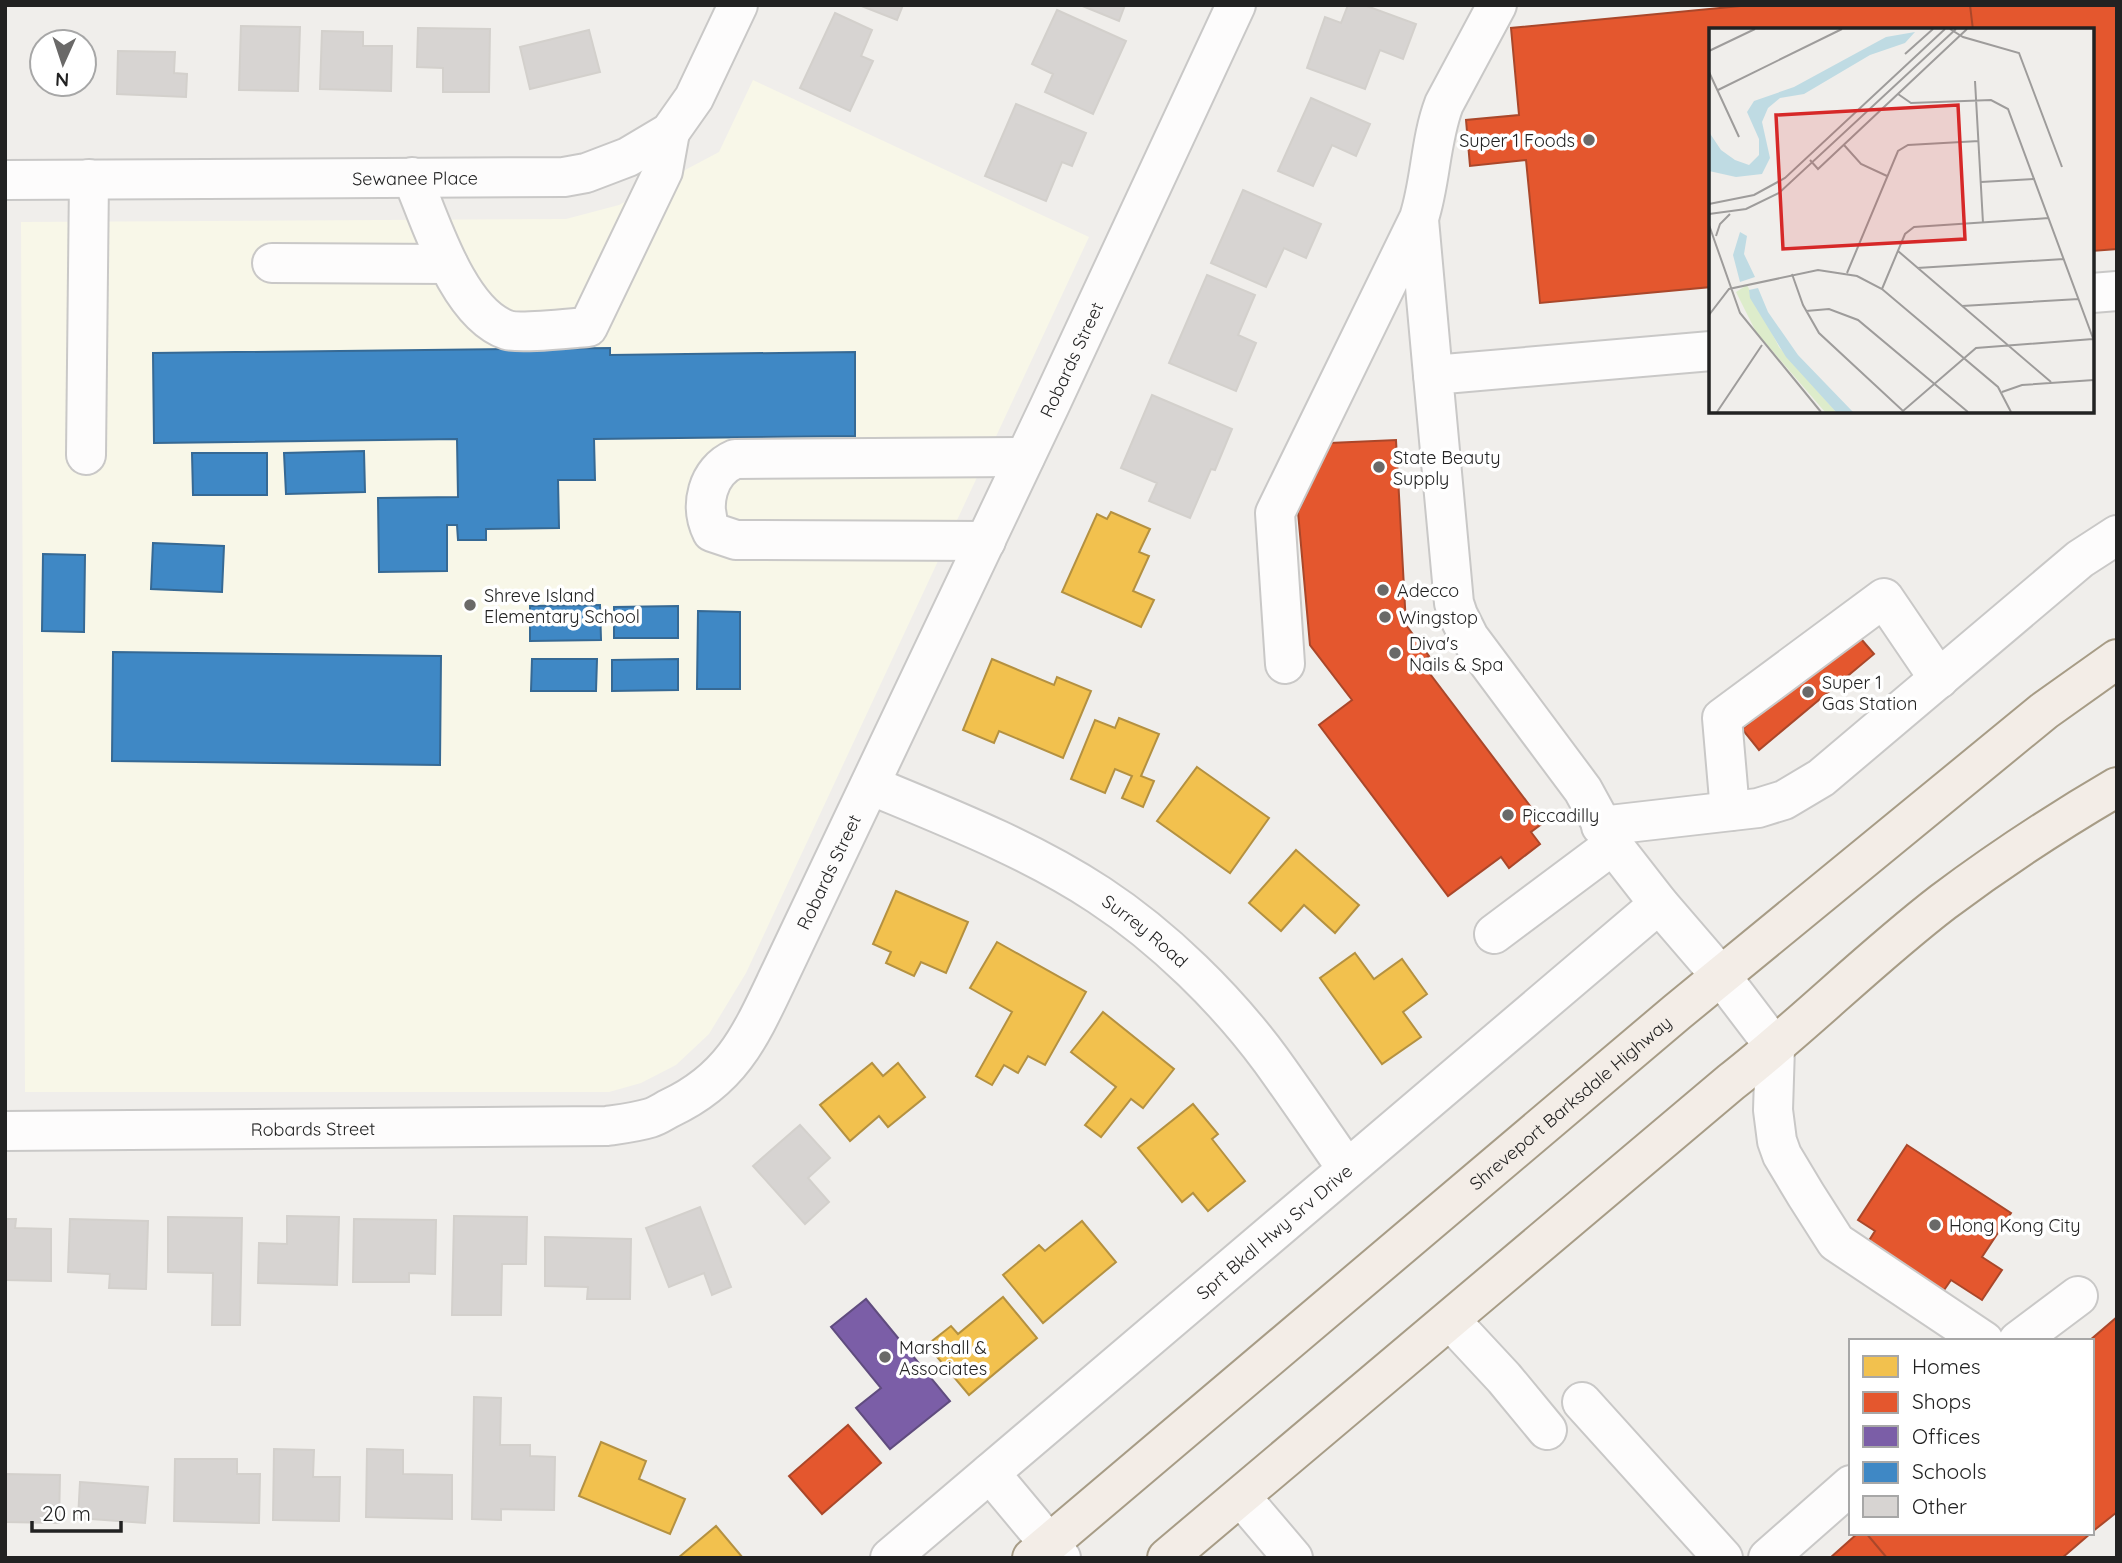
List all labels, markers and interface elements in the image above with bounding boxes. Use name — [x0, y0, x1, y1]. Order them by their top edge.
north arrow — [28, 28, 98, 98]
inset map — [1709, 28, 2094, 413]
text: N — [55, 68, 70, 92]
place label: Super 1 Foods — [1459, 129, 1575, 152]
marker: Super 1 Foods — [1581, 132, 1597, 148]
street label: Sewanee Place — [352, 166, 478, 190]
street label: Robards Street — [1034, 298, 1108, 421]
place label: State Beauty Supply — [1393, 446, 1500, 490]
marker: State Beauty Supply — [1371, 459, 1387, 475]
place label: Adecco — [1397, 579, 1459, 602]
marker: Adecco — [1375, 582, 1391, 598]
place label: Shreve Island Elementary School — [484, 584, 640, 628]
marker: Shreve Island Elementary School — [462, 597, 478, 613]
place label: Wingstop — [1399, 606, 1478, 629]
marker: Wingstop — [1377, 609, 1393, 625]
place label: Diva's Nails & Spa — [1409, 632, 1503, 676]
marker: Diva's Nails & Spa — [1387, 645, 1403, 661]
place label: Super 1 Gas Station — [1822, 671, 1917, 715]
marker: Super 1 Gas Station — [1800, 684, 1816, 700]
place label: Piccadilly — [1522, 804, 1599, 827]
marker: Piccadilly — [1500, 807, 1516, 823]
street label: Robards Street — [791, 811, 865, 933]
street label: Surrey Road — [1098, 889, 1193, 972]
street label: Shreveport Barksdale Highway — [1464, 1010, 1676, 1195]
street label: Robards Street — [251, 1116, 375, 1140]
street label: Sprt Bkdl Hwy Srv Drive — [1191, 1159, 1357, 1304]
place label: Hong Kong City — [1949, 1214, 2081, 1237]
marker: Hong Kong City — [1927, 1217, 1943, 1233]
place label: Marshall & Associates — [899, 1336, 987, 1380]
legend — [1849, 1339, 2094, 1535]
marker: Marshall & Associates — [877, 1349, 893, 1365]
text: Homes — [1912, 1353, 1981, 1379]
text: Shops — [1912, 1388, 1971, 1414]
text: Offices — [1912, 1423, 1980, 1449]
text: Schools — [1912, 1458, 1987, 1484]
scale bar — [32, 1490, 121, 1534]
text: Other — [1912, 1493, 1967, 1519]
text: 20 m — [42, 1500, 91, 1526]

